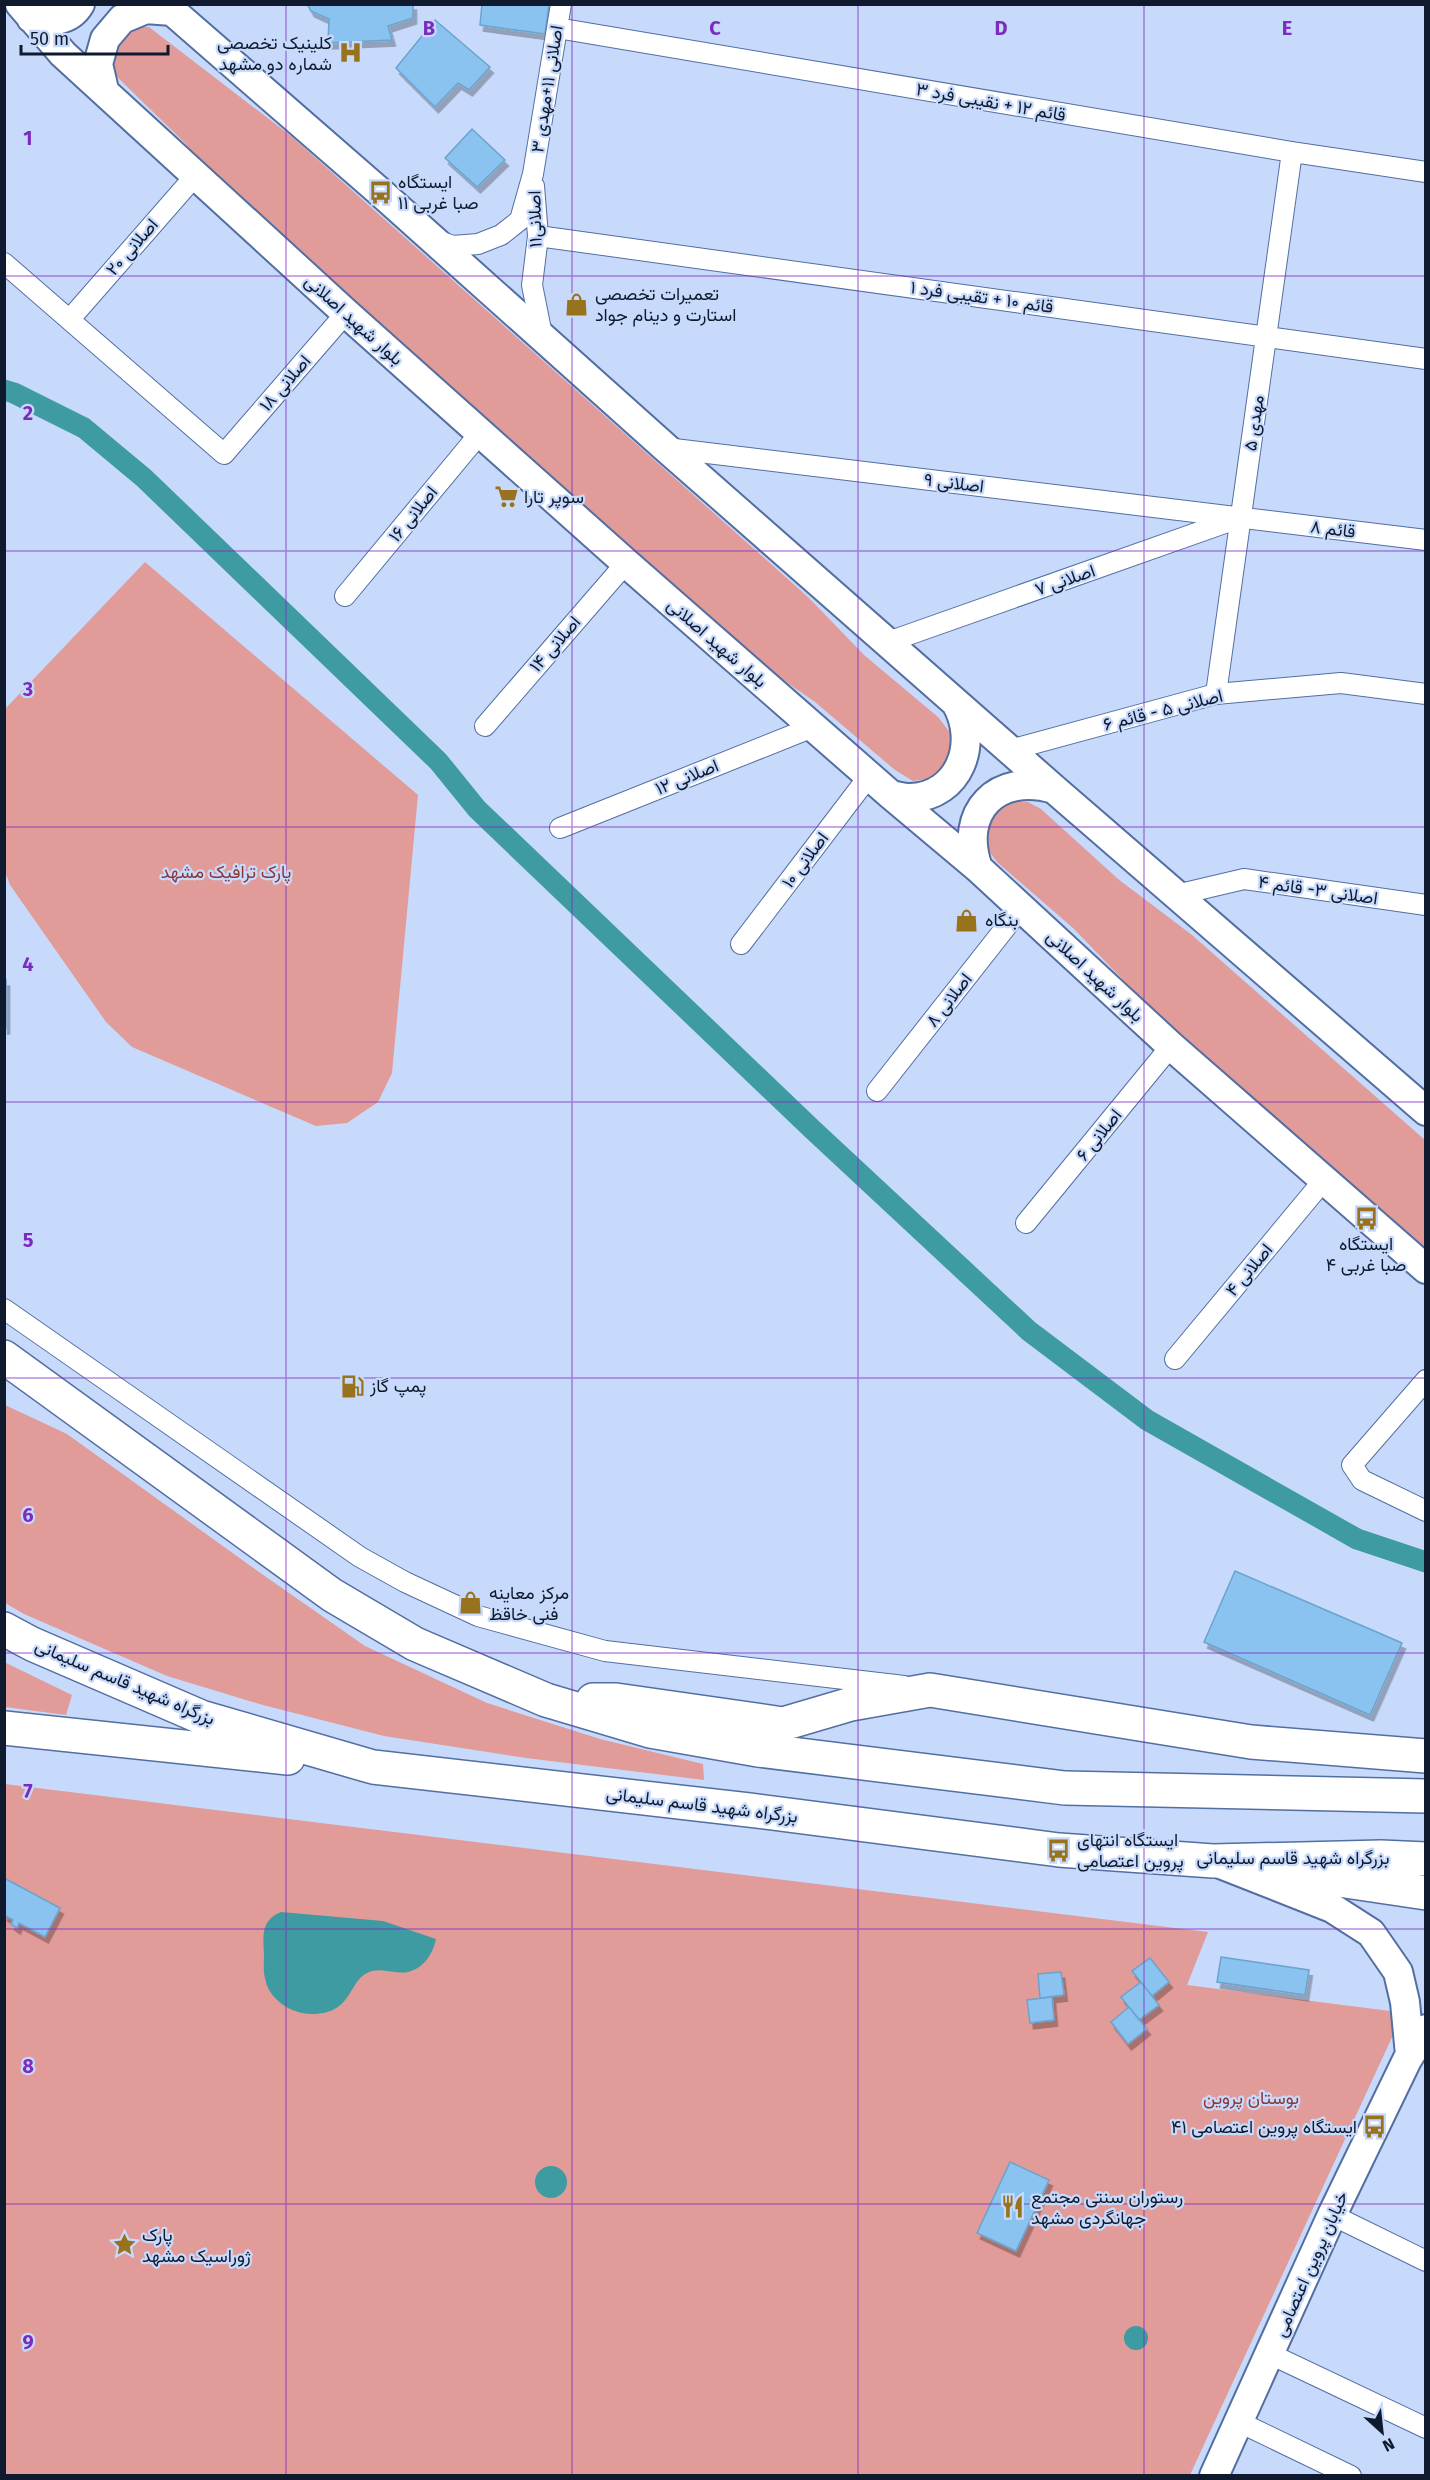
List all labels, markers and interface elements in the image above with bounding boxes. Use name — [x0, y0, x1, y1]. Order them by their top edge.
text: B — [423, 16, 435, 40]
text: C — [709, 16, 721, 40]
text: D — [994, 16, 1008, 40]
text: E — [1282, 16, 1292, 40]
scale bar — [21, 18, 168, 56]
street label: اصلانی ۱۱+مهدی ۳ — [526, 24, 568, 154]
text: 50 m — [30, 28, 69, 50]
place label: کلینیک تخصصی شمار‌ه دو مشهد — [217, 32, 332, 75]
hospital icon: کلینیک تخصصی شمار‌ه دو مشهد — [337, 40, 363, 66]
street label: قائم ۱۲ + نقیبی فرد ۳ — [914, 78, 1068, 127]
text: 1 — [23, 126, 33, 150]
place label: ایستگاه صبا غربی ۱۱ — [398, 171, 479, 214]
bus stop icon: ایستگاه صبا غربی ۱۱ — [367, 179, 393, 205]
street label: اصلانی۱۱ — [524, 190, 546, 248]
street label: اصلانی ۲۰ — [101, 214, 163, 280]
street label: بلوار شهید اصلانی — [300, 270, 408, 370]
street label: قائم ۱۰ + تقیبی فرد ۱ — [909, 276, 1055, 319]
place label: تعمیرات تخصصی استارت و دینام جواد — [595, 283, 736, 327]
shop icon: تعمیرات تخصصی استارت و دینام جواد — [564, 291, 590, 317]
street label: اصلانی ۱۸ — [255, 350, 315, 416]
street label: مهدی ۵ — [1239, 394, 1269, 452]
text: 2 — [23, 401, 33, 425]
street label: اصلانی ۹ — [923, 468, 985, 498]
street label: اصلانی ۱۶ — [384, 482, 442, 546]
supermarket icon: سوپر تارا — [493, 484, 519, 510]
place label: سوپر تارا — [524, 486, 584, 509]
street label: قائم ۸ — [1309, 515, 1357, 544]
street label: اصلانی ۷ — [1032, 559, 1098, 601]
street label: بلوار شهید اصلانی — [663, 594, 771, 692]
street label: اصلانی ۱۴ — [525, 611, 585, 677]
text: 3 — [22, 677, 33, 701]
street label: اصلانی ۵ - قائم ۶ — [1101, 685, 1225, 736]
street label: اصلانی ۱۲ — [652, 754, 722, 800]
street label: اصلانی ۱۰ — [777, 828, 833, 892]
park label: پارک ترافیک مشهد — [161, 861, 291, 884]
street label: اصلانی ۳- قائم ۴ — [1257, 871, 1379, 910]
shop icon: بنگاه — [954, 907, 980, 933]
place label: بنگاه — [985, 909, 1019, 931]
street label: بلوار شهید اصلانی — [1042, 925, 1148, 1027]
text: 4 — [22, 952, 34, 976]
street label: اصلانی ۸ — [921, 969, 977, 1031]
street label: اصلانی ۶ — [1071, 1105, 1127, 1165]
bus stop icon: ایستگاه صبا غربی ۴ — [1353, 1205, 1379, 1231]
text: 5 — [23, 1228, 34, 1252]
place label: ایستگاه صبا غربی ۴ — [1326, 1233, 1406, 1276]
street label: اصلانی ۴ — [1221, 1239, 1277, 1301]
fuel station icon: پمپ گاز — [339, 1373, 365, 1399]
place label: پمپ گاز — [369, 1375, 426, 1398]
text: 6 — [22, 1503, 34, 1527]
place label: مرکز معاینه فنی خاقظ — [489, 1582, 569, 1625]
shop icon: مرکز معاینه فنی خاقظ — [458, 1590, 484, 1616]
street label: بزرگراه شهید قاسم سلیمانی — [31, 1634, 218, 1731]
text: 7 — [23, 1779, 33, 1803]
street label: بزرگراه شهید قاسم سلیمانی — [605, 1782, 799, 1829]
place label: ایستگاه انتهای پروین اعتصامی — [1077, 1829, 1184, 1873]
bus stop icon: ایستگاه انتهای پروین اعتصامی — [1046, 1837, 1072, 1863]
street label: بزرگراه شهید قاسم سلیمانی — [1196, 1847, 1390, 1870]
text: 8 — [22, 2054, 34, 2078]
park label: بوستان پروین — [1203, 2087, 1299, 2110]
bus stop icon: ایستگاه پروین اعتصامی ۴۱ — [1362, 2114, 1388, 2140]
place label: ایستگاه پروین اعتصامی ۴۱ — [1171, 2116, 1357, 2139]
place label: رستوران سنتی مجتمع جهانگردی مشهد — [1031, 2186, 1183, 2229]
street label: خیابان پروین اعتصامی — [1269, 2188, 1354, 2341]
restaurant icon: رستوران سنتی مجتمع جهانگردی مشهد — [1000, 2194, 1026, 2220]
place label: پارک ژوراسیک مشهد — [142, 2224, 252, 2267]
place icon: پارک ژوراسیک مشهد — [111, 2232, 137, 2258]
text: 9 — [22, 2330, 34, 2354]
north arrow — [1352, 2402, 1412, 2462]
text: N — [1380, 2434, 1398, 2456]

